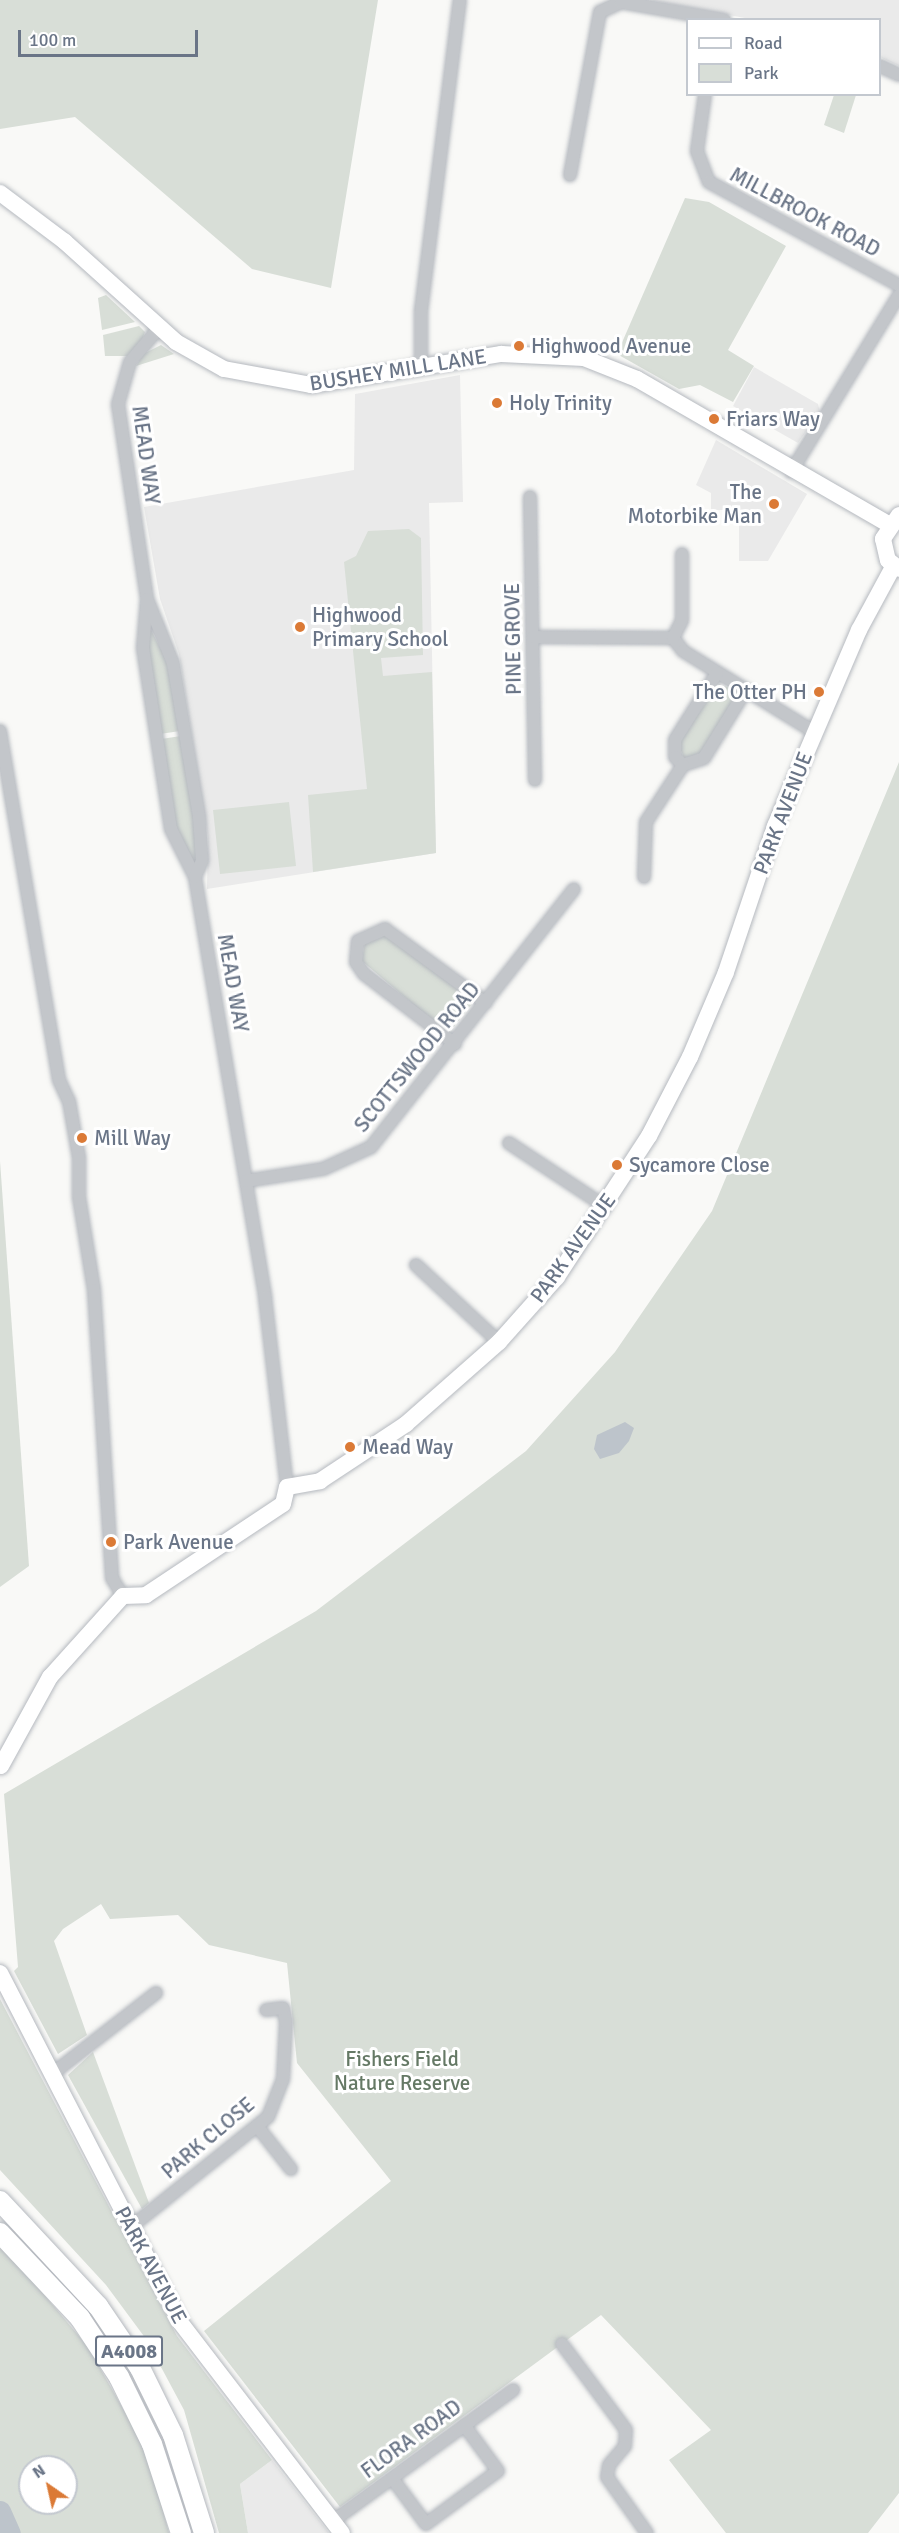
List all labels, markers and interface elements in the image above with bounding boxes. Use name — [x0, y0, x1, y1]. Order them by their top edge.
scale bar — [21, 18, 201, 56]
legend — [686, 18, 881, 96]
text: 100 m — [29, 29, 76, 51]
text: Road — [744, 32, 783, 54]
text: Park — [744, 62, 779, 84]
street label: MILLBROOK ROAD — [725, 162, 885, 262]
place label: Highwood Avenue — [531, 333, 691, 359]
marker: Highwood Avenue — [512, 339, 526, 353]
street label: BUSHEY MILL LANE — [308, 344, 488, 396]
place label: Holy Trinity — [509, 390, 612, 416]
marker: Holy Trinity — [490, 396, 504, 410]
street label: MEAD WAY — [127, 404, 165, 506]
place label: Friars Way — [726, 406, 820, 432]
marker: Friars Way — [707, 412, 721, 426]
place label: The Motorbike Man — [627, 479, 762, 529]
marker: The Motorbike Man — [767, 497, 781, 511]
street label: PINE GROVE — [499, 583, 527, 695]
place label: Highwood Primary School — [312, 602, 448, 652]
marker: Highwood Primary School — [293, 620, 307, 634]
place label: The Otter PH — [693, 679, 807, 705]
marker: The Otter PH — [812, 685, 826, 699]
street label: PARK AVENUE — [748, 748, 818, 878]
street label: MEAD WAY — [212, 932, 254, 1034]
street label: SCOTTSWOOD ROAD — [349, 977, 485, 1137]
place label: Mill Way — [94, 1125, 171, 1151]
marker: Mill Way — [75, 1131, 89, 1145]
place label: Sycamore Close — [629, 1152, 770, 1178]
marker: Sycamore Close — [610, 1158, 624, 1172]
street label: PARK AVENUE — [525, 1188, 621, 1308]
place label: Mead Way — [362, 1434, 453, 1460]
marker: Mead Way — [343, 1440, 357, 1454]
place label: Park Avenue — [123, 1529, 234, 1555]
marker: Park Avenue — [104, 1535, 118, 1549]
park label: Fishers Field Nature Reserve — [334, 2046, 470, 2096]
street label: PARK CLOSE — [156, 2092, 260, 2184]
street label: PARK AVENUE — [110, 2202, 192, 2328]
road number: A4008 — [94, 2334, 164, 2368]
street label: FLORA ROAD — [356, 2394, 466, 2484]
north arrow — [18, 2455, 78, 2515]
text: N — [29, 2460, 49, 2483]

